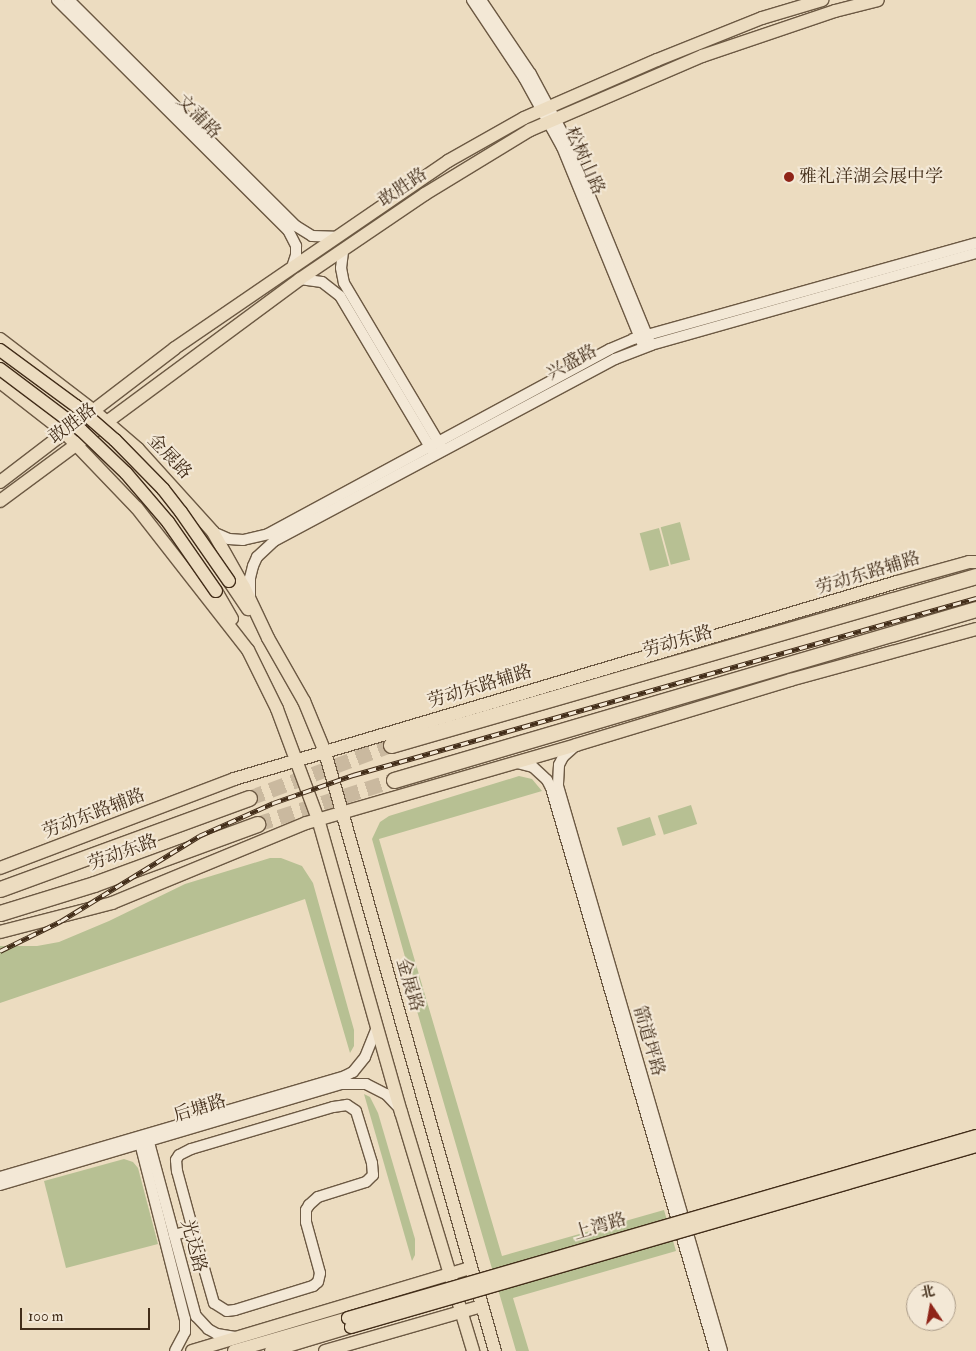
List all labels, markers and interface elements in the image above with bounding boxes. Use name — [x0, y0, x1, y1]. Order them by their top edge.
street label: 文蒲路 — [171, 90, 225, 144]
street label: 松树山路 — [559, 124, 609, 198]
street label: 敢胜路 — [375, 164, 431, 212]
place label: 雅礼洋湖会展中学 — [799, 166, 943, 188]
marker: 雅礼洋湖会展中学 — [783, 171, 795, 183]
street label: 兴盛路 — [543, 341, 601, 385]
street label: 敢胜路 — [45, 399, 101, 449]
street label: 金展路 — [142, 430, 196, 484]
street label: 劳动东路辅路 — [813, 548, 923, 600]
street label: 劳动东路 — [640, 622, 716, 662]
street label: 劳动东路辅路 — [425, 661, 535, 713]
street label: 劳动东路辅路 — [40, 785, 148, 843]
street label: 劳动东路 — [85, 831, 161, 875]
street label: 金展路 — [391, 956, 427, 1014]
street label: 箭道坪路 — [628, 1003, 668, 1079]
street label: 后塘路 — [171, 1091, 229, 1127]
street label: 上湾路 — [571, 1209, 629, 1245]
street label: 光达路 — [176, 1217, 210, 1275]
north arrow — [906, 1281, 956, 1331]
text: 北 — [919, 1282, 937, 1302]
scale bar — [22, 1298, 152, 1330]
text: 100 m — [28, 1307, 63, 1326]

